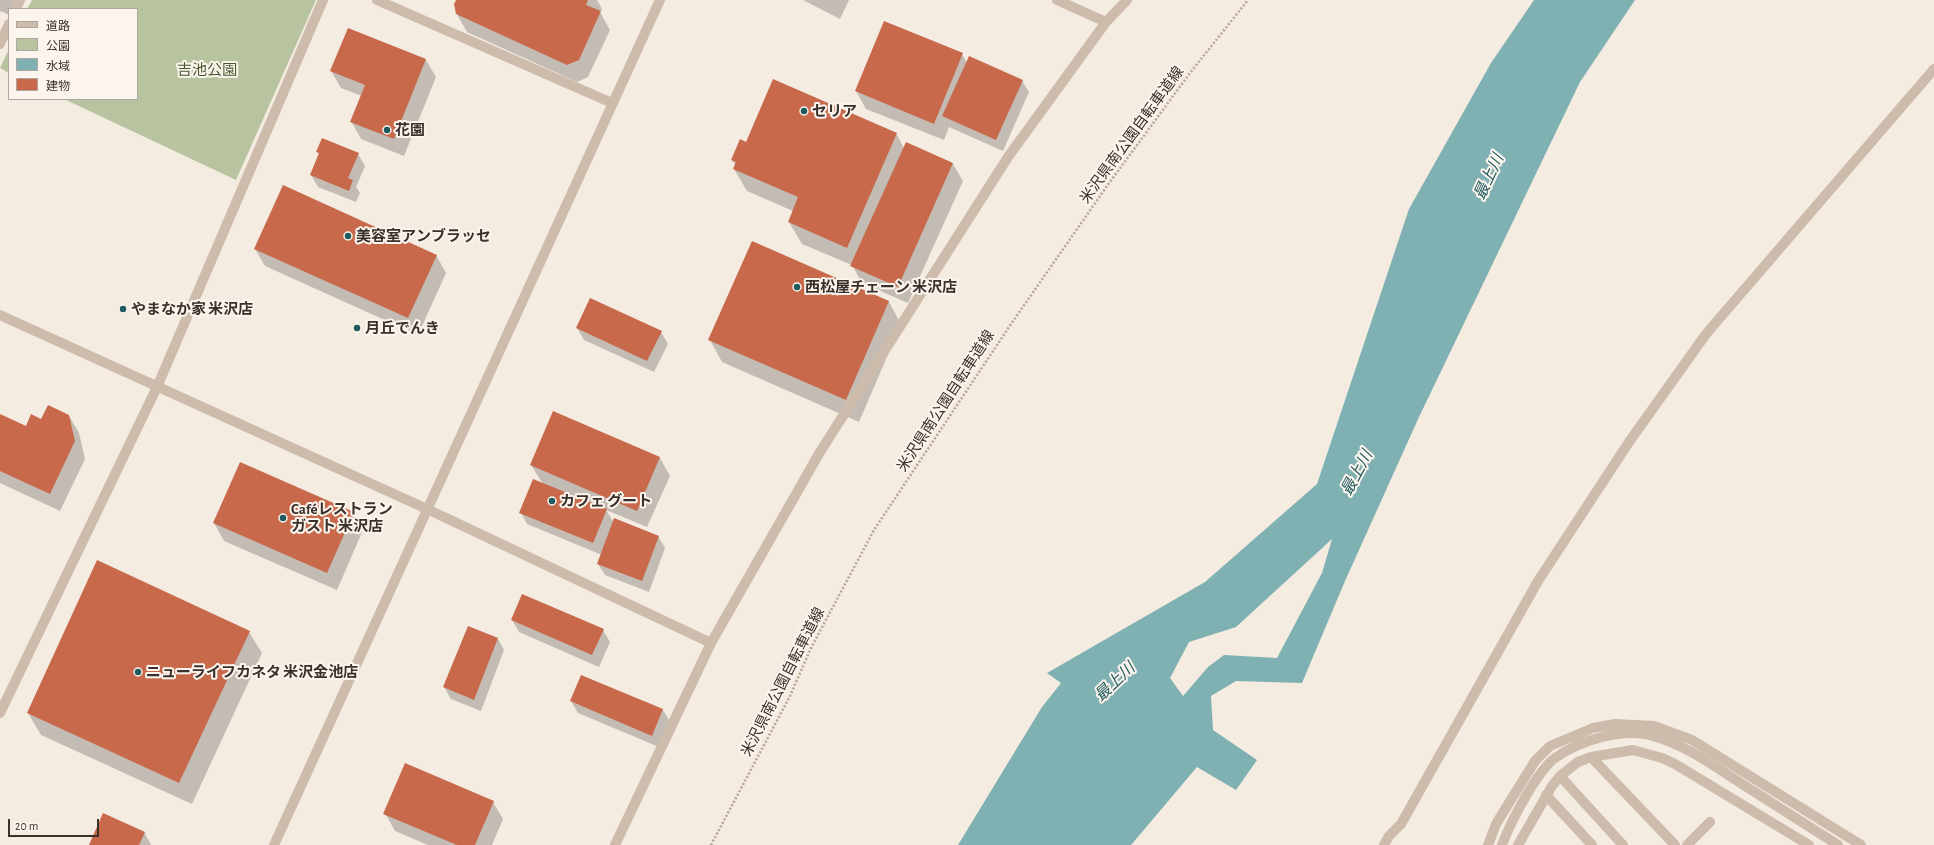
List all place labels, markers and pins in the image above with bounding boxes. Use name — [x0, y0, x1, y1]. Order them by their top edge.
place label: セリア — [812, 102, 857, 120]
marker: セリア — [799, 106, 809, 116]
place label: 花園 — [395, 121, 425, 139]
marker: 花園 — [382, 125, 392, 135]
place label: 美容室アンブラッセ — [356, 227, 491, 245]
marker: 美容室アンブラッセ — [343, 231, 353, 241]
place label: 西松屋チェーン 米沢店 — [805, 278, 957, 296]
marker: 西松屋チェーン 米沢店 — [792, 282, 802, 292]
place label: やまなか家 米沢店 — [131, 300, 253, 318]
marker: やまなか家 米沢店 — [118, 304, 128, 314]
place label: 月丘でんき — [365, 319, 440, 337]
marker: 月丘でんき — [352, 323, 362, 333]
place label: カフェ グート — [560, 492, 652, 510]
marker: カフェ グート — [547, 496, 557, 506]
place label: Caféレストラン ガスト 米沢店 — [291, 500, 393, 535]
marker: Caféレストラン ガスト 米沢店 — [278, 513, 288, 523]
place label: ニューライフカネタ 米沢金池店 — [146, 663, 358, 681]
marker: ニューライフカネタ 米沢金池店 — [133, 667, 143, 677]

